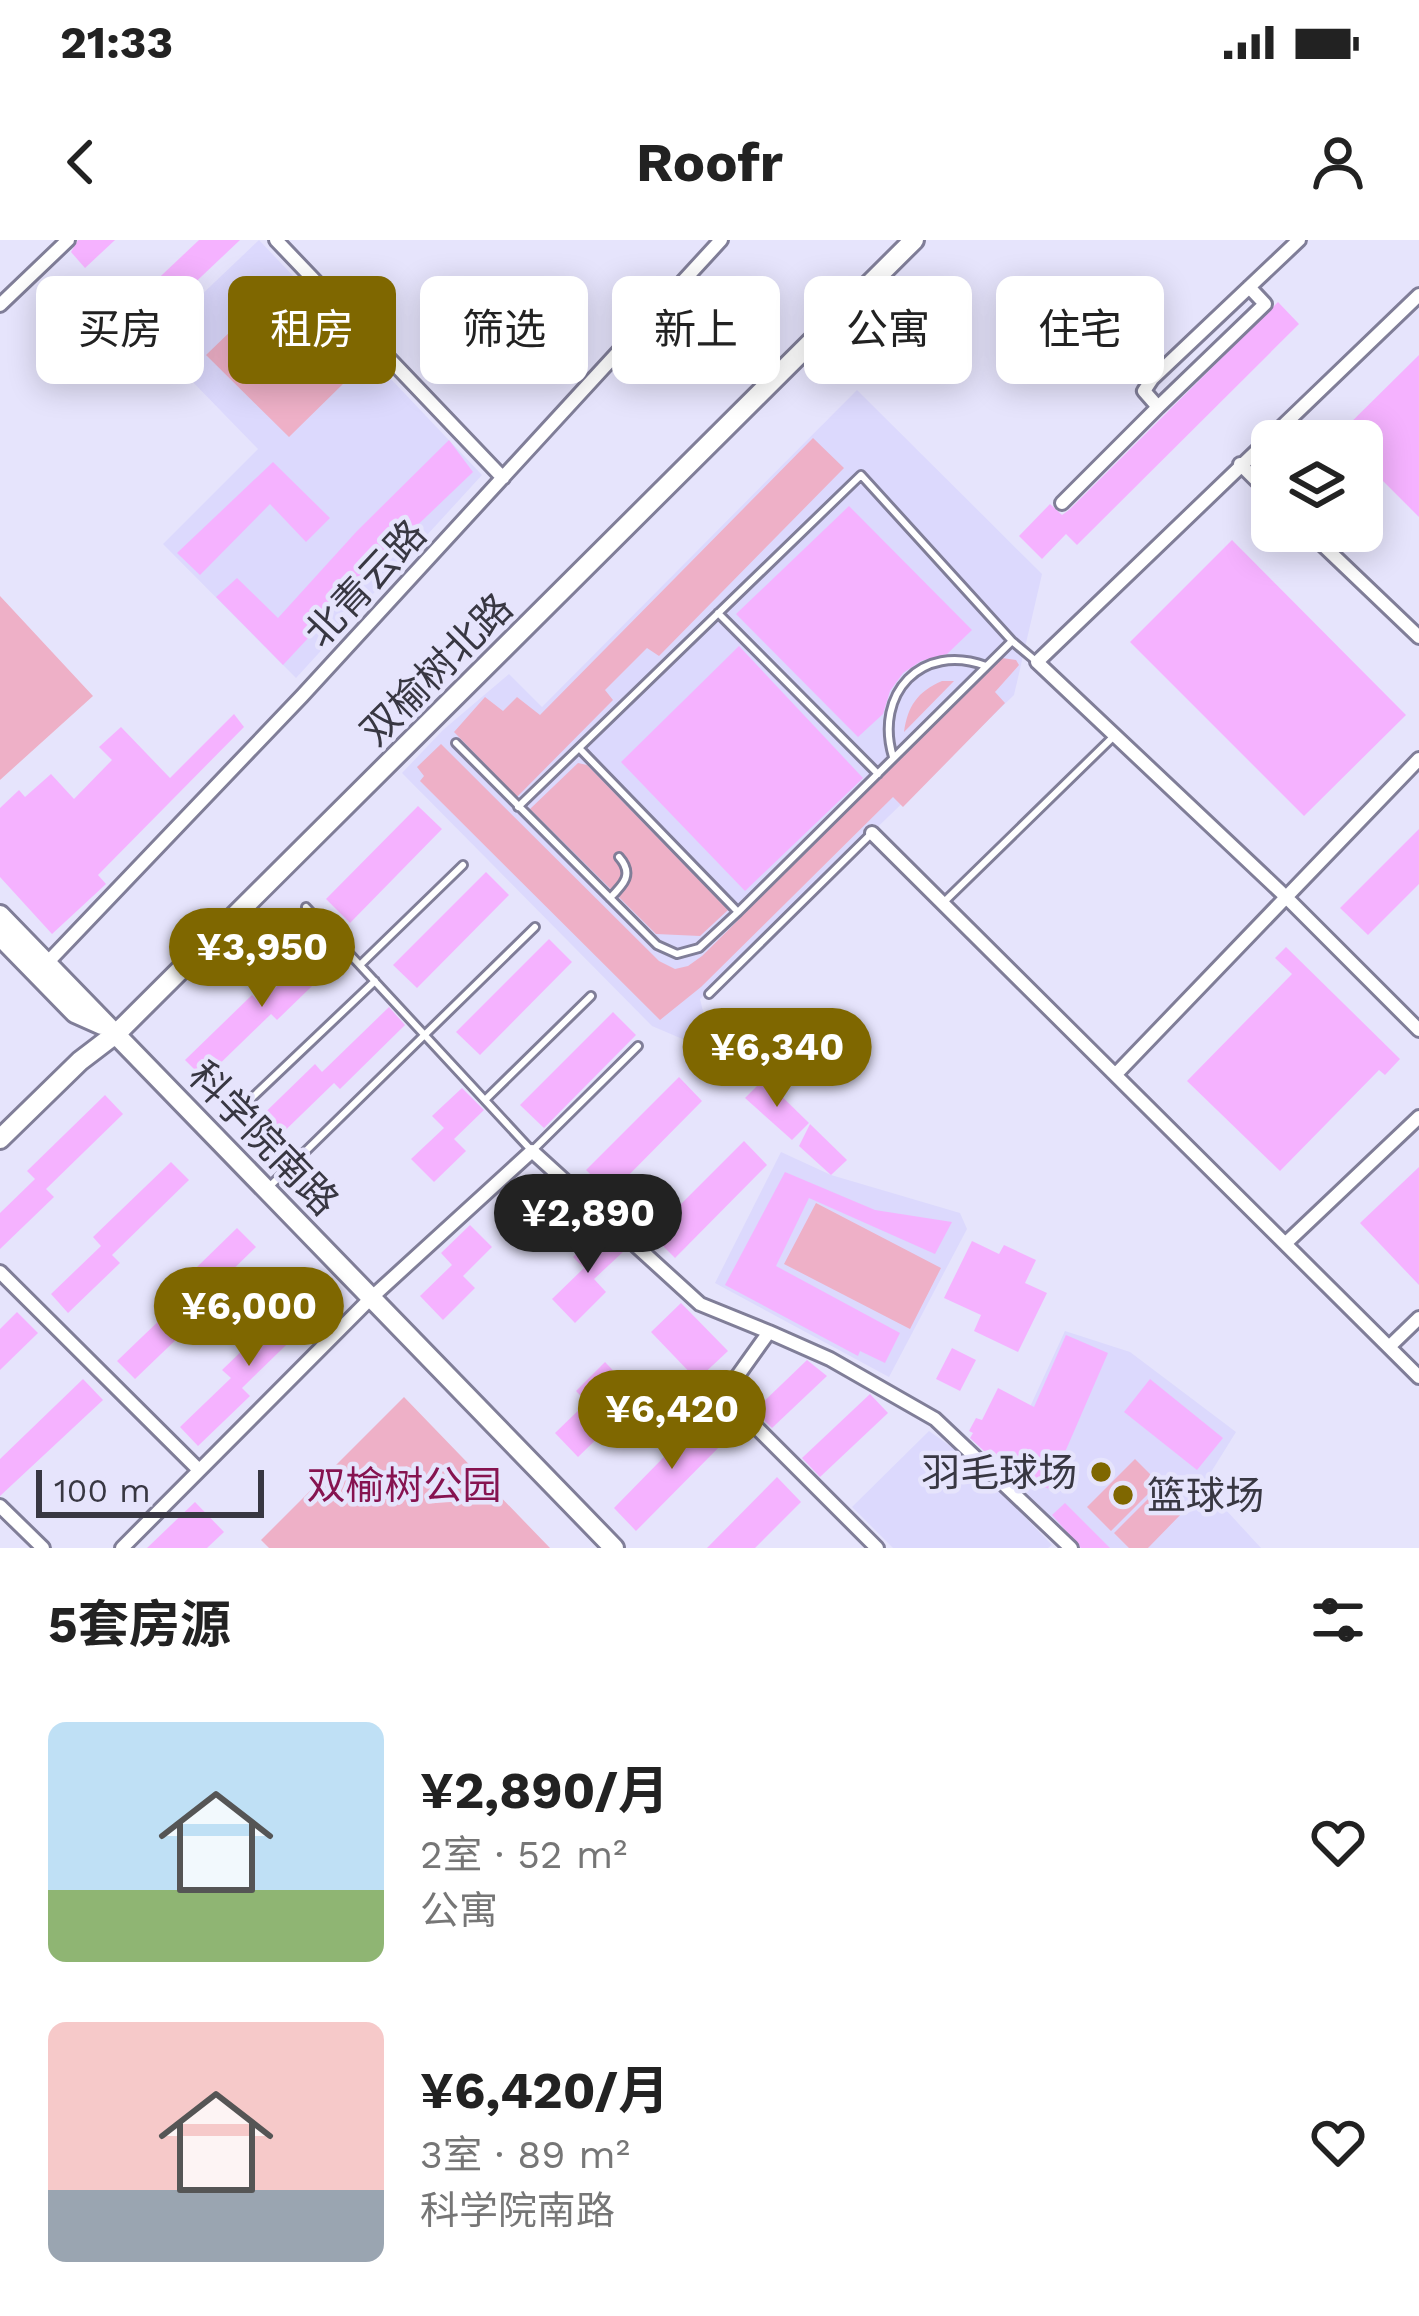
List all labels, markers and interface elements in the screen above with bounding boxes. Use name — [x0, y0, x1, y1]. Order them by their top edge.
text: 21:33 — [60, 16, 173, 69]
icon: back — [48, 129, 114, 195]
icon: person — [1305, 129, 1371, 195]
text: Roofr — [636, 131, 783, 194]
chip: 买房 — [36, 276, 204, 384]
chip: 租房 — [228, 276, 396, 384]
chip: 筛选 — [420, 276, 588, 384]
chip: 新上 — [612, 276, 780, 384]
chip: 公寓 — [804, 276, 972, 384]
chip: 住宅 — [996, 276, 1164, 384]
map controls — [1251, 420, 1383, 552]
button: layers — [1251, 420, 1383, 552]
street label: 北青云路 — [296, 511, 435, 656]
street label: 双榆树北路 — [351, 584, 521, 754]
pin: ¥3,950 — [164, 908, 360, 1010]
text: ¥3,950 — [196, 924, 328, 969]
pin: ¥6,340 — [679, 1008, 875, 1110]
text: ¥6,340 — [710, 1024, 844, 1069]
street label: 科学院南路 — [180, 1053, 348, 1224]
pin: ¥2,890 — [490, 1174, 686, 1276]
text: ¥2,890 — [521, 1190, 655, 1235]
pin: ¥6,000 — [151, 1267, 347, 1369]
text: ¥6,000 — [181, 1283, 317, 1328]
pin: ¥6,420 — [574, 1370, 770, 1472]
text: ¥6,420 — [605, 1386, 739, 1431]
place label: 羽毛球场 — [921, 1450, 1077, 1495]
marker: 羽毛球场 — [1088, 1459, 1114, 1485]
park label: 双榆树公园 — [306, 1463, 502, 1508]
scale bar — [36, 1464, 264, 1517]
text: 100 m — [54, 1471, 151, 1510]
place label: 篮球场 — [1147, 1473, 1264, 1518]
marker: 篮球场 — [1110, 1482, 1136, 1508]
icon: filters — [1305, 1587, 1371, 1653]
text: 5套房源 — [48, 1595, 231, 1654]
text: ¥2,890/月 — [420, 1761, 669, 1820]
icon: home — [144, 1770, 288, 1914]
icon: heart — [1305, 1809, 1371, 1875]
text: 2室 · 52 m² — [420, 1832, 627, 1877]
text: 公寓 — [420, 1888, 498, 1933]
text: ¥6,420/月 — [420, 2061, 669, 2120]
icon: home — [144, 2070, 288, 2214]
icon: heart — [1305, 2109, 1371, 2175]
text: 3室 · 89 m² — [420, 2132, 630, 2177]
text: 科学院南路 — [420, 2188, 615, 2233]

